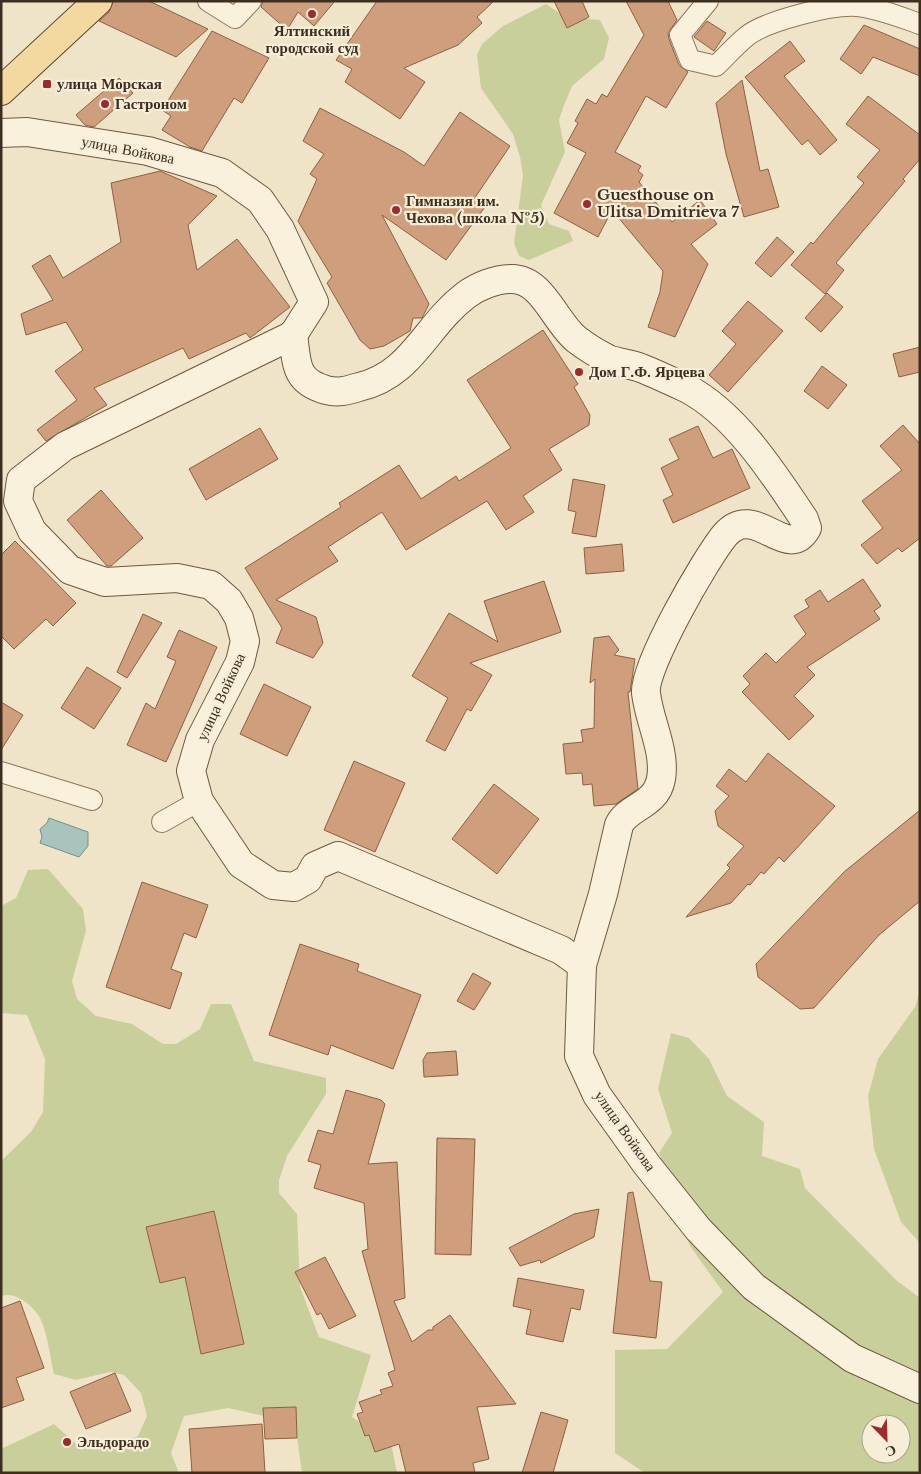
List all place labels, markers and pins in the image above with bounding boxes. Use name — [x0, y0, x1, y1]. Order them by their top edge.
marker: Ялтинский городской суд — [306, 8, 318, 20]
place label: Ялтинский городской суд — [266, 21, 359, 57]
place label: улица Морская — [57, 74, 162, 93]
marker: улица Морская — [41, 78, 53, 90]
place label: Гастроном — [115, 94, 187, 113]
marker: Гастроном — [99, 98, 111, 110]
place label: Guesthouse on Ulitsa Dmitrieva 7 — [597, 185, 739, 221]
place label: Гимназия им. Чехова (школа №5) — [406, 191, 544, 227]
marker: Guesthouse on Ulitsa Dmitrieva 7 — [581, 198, 593, 210]
marker: Гимназия им. Чехова (школа №5) — [390, 204, 402, 216]
place label: Дом Г.Ф. Ярцева — [589, 362, 706, 381]
marker: Дом Г.Ф. Ярцева — [573, 366, 585, 378]
place label: Эльдорадо — [77, 1432, 149, 1451]
marker: Эльдорадо — [61, 1436, 73, 1448]

